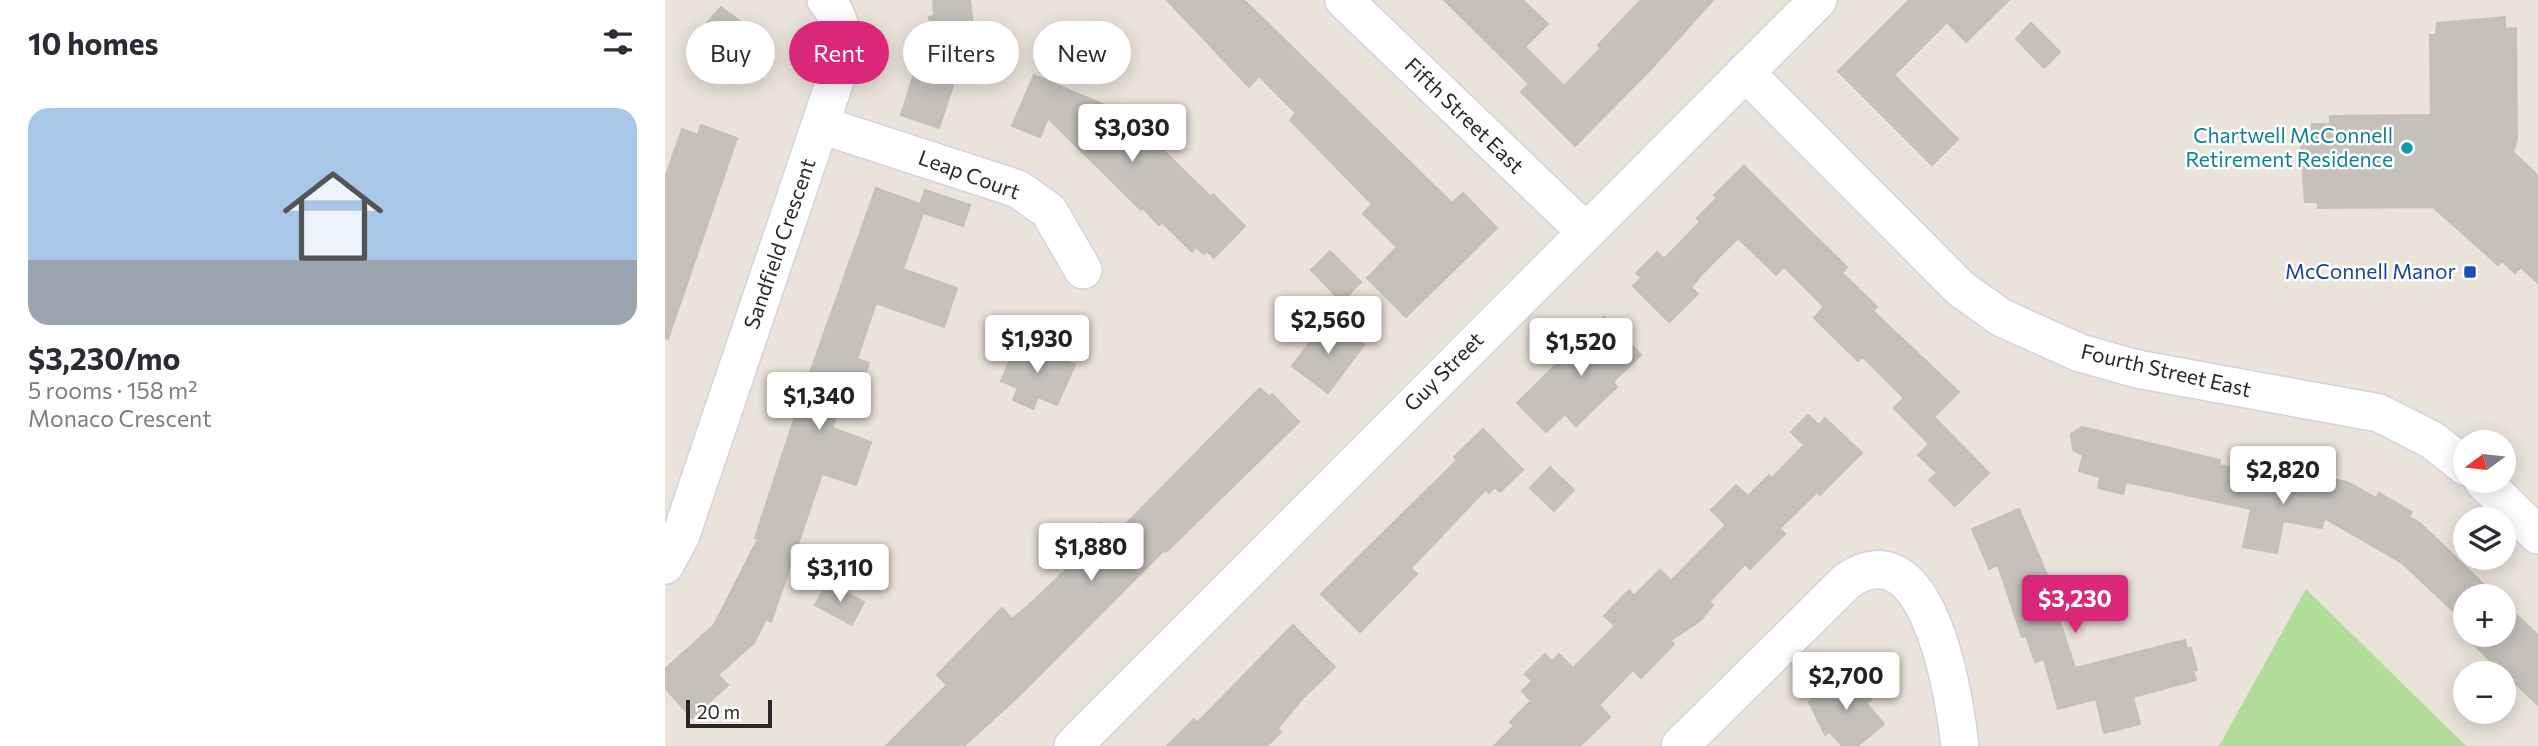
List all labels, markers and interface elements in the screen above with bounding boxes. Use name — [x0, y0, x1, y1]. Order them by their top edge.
chip: Buy — [686, 21, 775, 84]
chip: Rent — [789, 21, 889, 84]
chip: Filters — [903, 21, 1019, 84]
chip: New — [1033, 21, 1131, 84]
icon: filters — [599, 23, 637, 61]
text: 10 homes — [28, 24, 158, 61]
street label: Fifth Street East — [1400, 52, 1530, 178]
pin: $3,030 — [1075, 104, 1189, 164]
text: $3,030 — [1094, 113, 1170, 141]
place label: Chartwell McConnell Retirement Residence — [2185, 122, 2393, 171]
marker: Chartwell McConnell Retirement Residence — [2399, 140, 2415, 156]
street label: Leap Court — [915, 144, 1024, 203]
icon: home — [270, 153, 396, 279]
street label: Sandfield Crescent — [738, 155, 820, 332]
place label: McConnell Manor — [2285, 258, 2456, 283]
marker: McConnell Manor — [2462, 264, 2478, 280]
pin: $2,560 — [1271, 296, 1385, 356]
text: $2,560 — [1291, 305, 1365, 333]
pin: $1,930 — [980, 316, 1094, 375]
pin: $1,520 — [1524, 318, 1638, 378]
text: $1,930 — [1001, 324, 1073, 352]
street label: Guy Street — [1398, 326, 1488, 416]
text: $1,520 — [1545, 327, 1617, 355]
street label: Fourth Street East — [2079, 338, 2254, 401]
text: $3,230/mo — [28, 339, 180, 376]
pin: $1,340 — [762, 372, 876, 432]
text: 5 rooms · 158 m² — [28, 376, 197, 404]
text: $1,340 — [783, 381, 855, 409]
text: Monaco Crescent — [28, 404, 212, 432]
north arrow — [2453, 430, 2517, 494]
map controls — [2453, 430, 2516, 724]
pin: $2,820 — [2226, 447, 2340, 506]
text: $2,820 — [2246, 455, 2320, 483]
button: layers — [2453, 507, 2516, 570]
pin: $1,880 — [1034, 524, 1148, 583]
text: $1,880 — [1055, 532, 1127, 560]
pin: $3,110 — [783, 544, 897, 604]
text: $3,110 — [807, 553, 873, 581]
pin: $3,230 — [2018, 576, 2132, 635]
text: $3,230 — [2038, 584, 2112, 612]
button: + — [2453, 584, 2516, 647]
pin: $2,700 — [1789, 652, 1903, 712]
text: $2,700 — [1809, 661, 1883, 689]
button: − — [2453, 661, 2516, 724]
scale bar — [686, 697, 772, 729]
text: 20 m — [697, 700, 740, 723]

